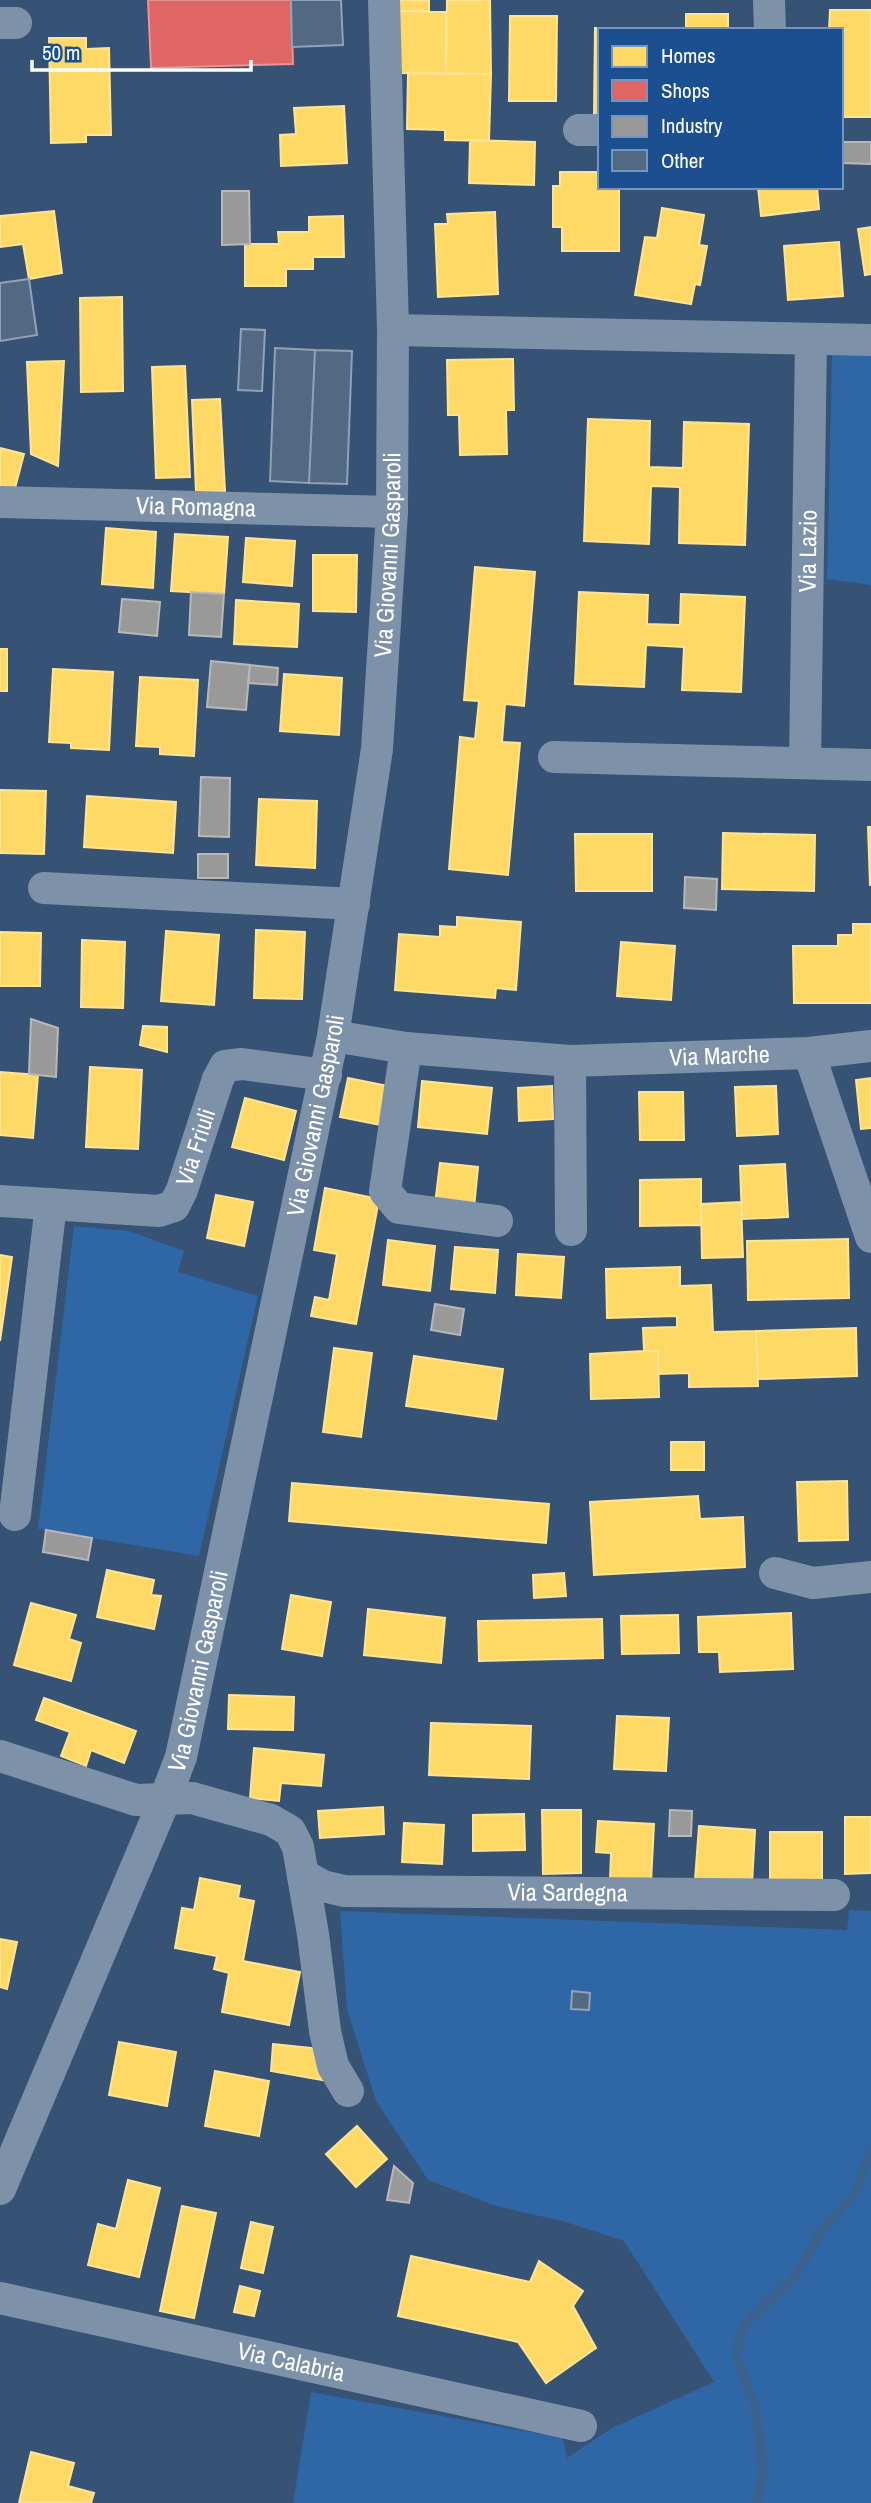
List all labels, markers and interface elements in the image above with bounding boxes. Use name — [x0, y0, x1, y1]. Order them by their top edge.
scale bar — [32, 28, 250, 72]
legend — [598, 28, 843, 189]
text: 50 m — [42, 38, 80, 67]
text: Homes — [661, 41, 716, 70]
text: Shops — [661, 76, 710, 105]
text: Industry — [661, 111, 723, 140]
text: Other — [661, 146, 704, 175]
street label: Via Giovanni Gasparoli — [366, 452, 407, 659]
street label: Via Romagna — [136, 488, 256, 524]
street label: Via Lazio — [790, 509, 824, 593]
street label: Via Giovanni Gasparoli — [278, 1012, 351, 1219]
street label: Via Marche — [669, 1037, 770, 1073]
street label: Via Friuli — [167, 1104, 222, 1190]
street label: Via Giovanni Gasparoli — [160, 1567, 235, 1777]
street label: Via Sardegna — [507, 1875, 628, 1908]
street label: Via Calabria — [234, 2334, 348, 2389]

